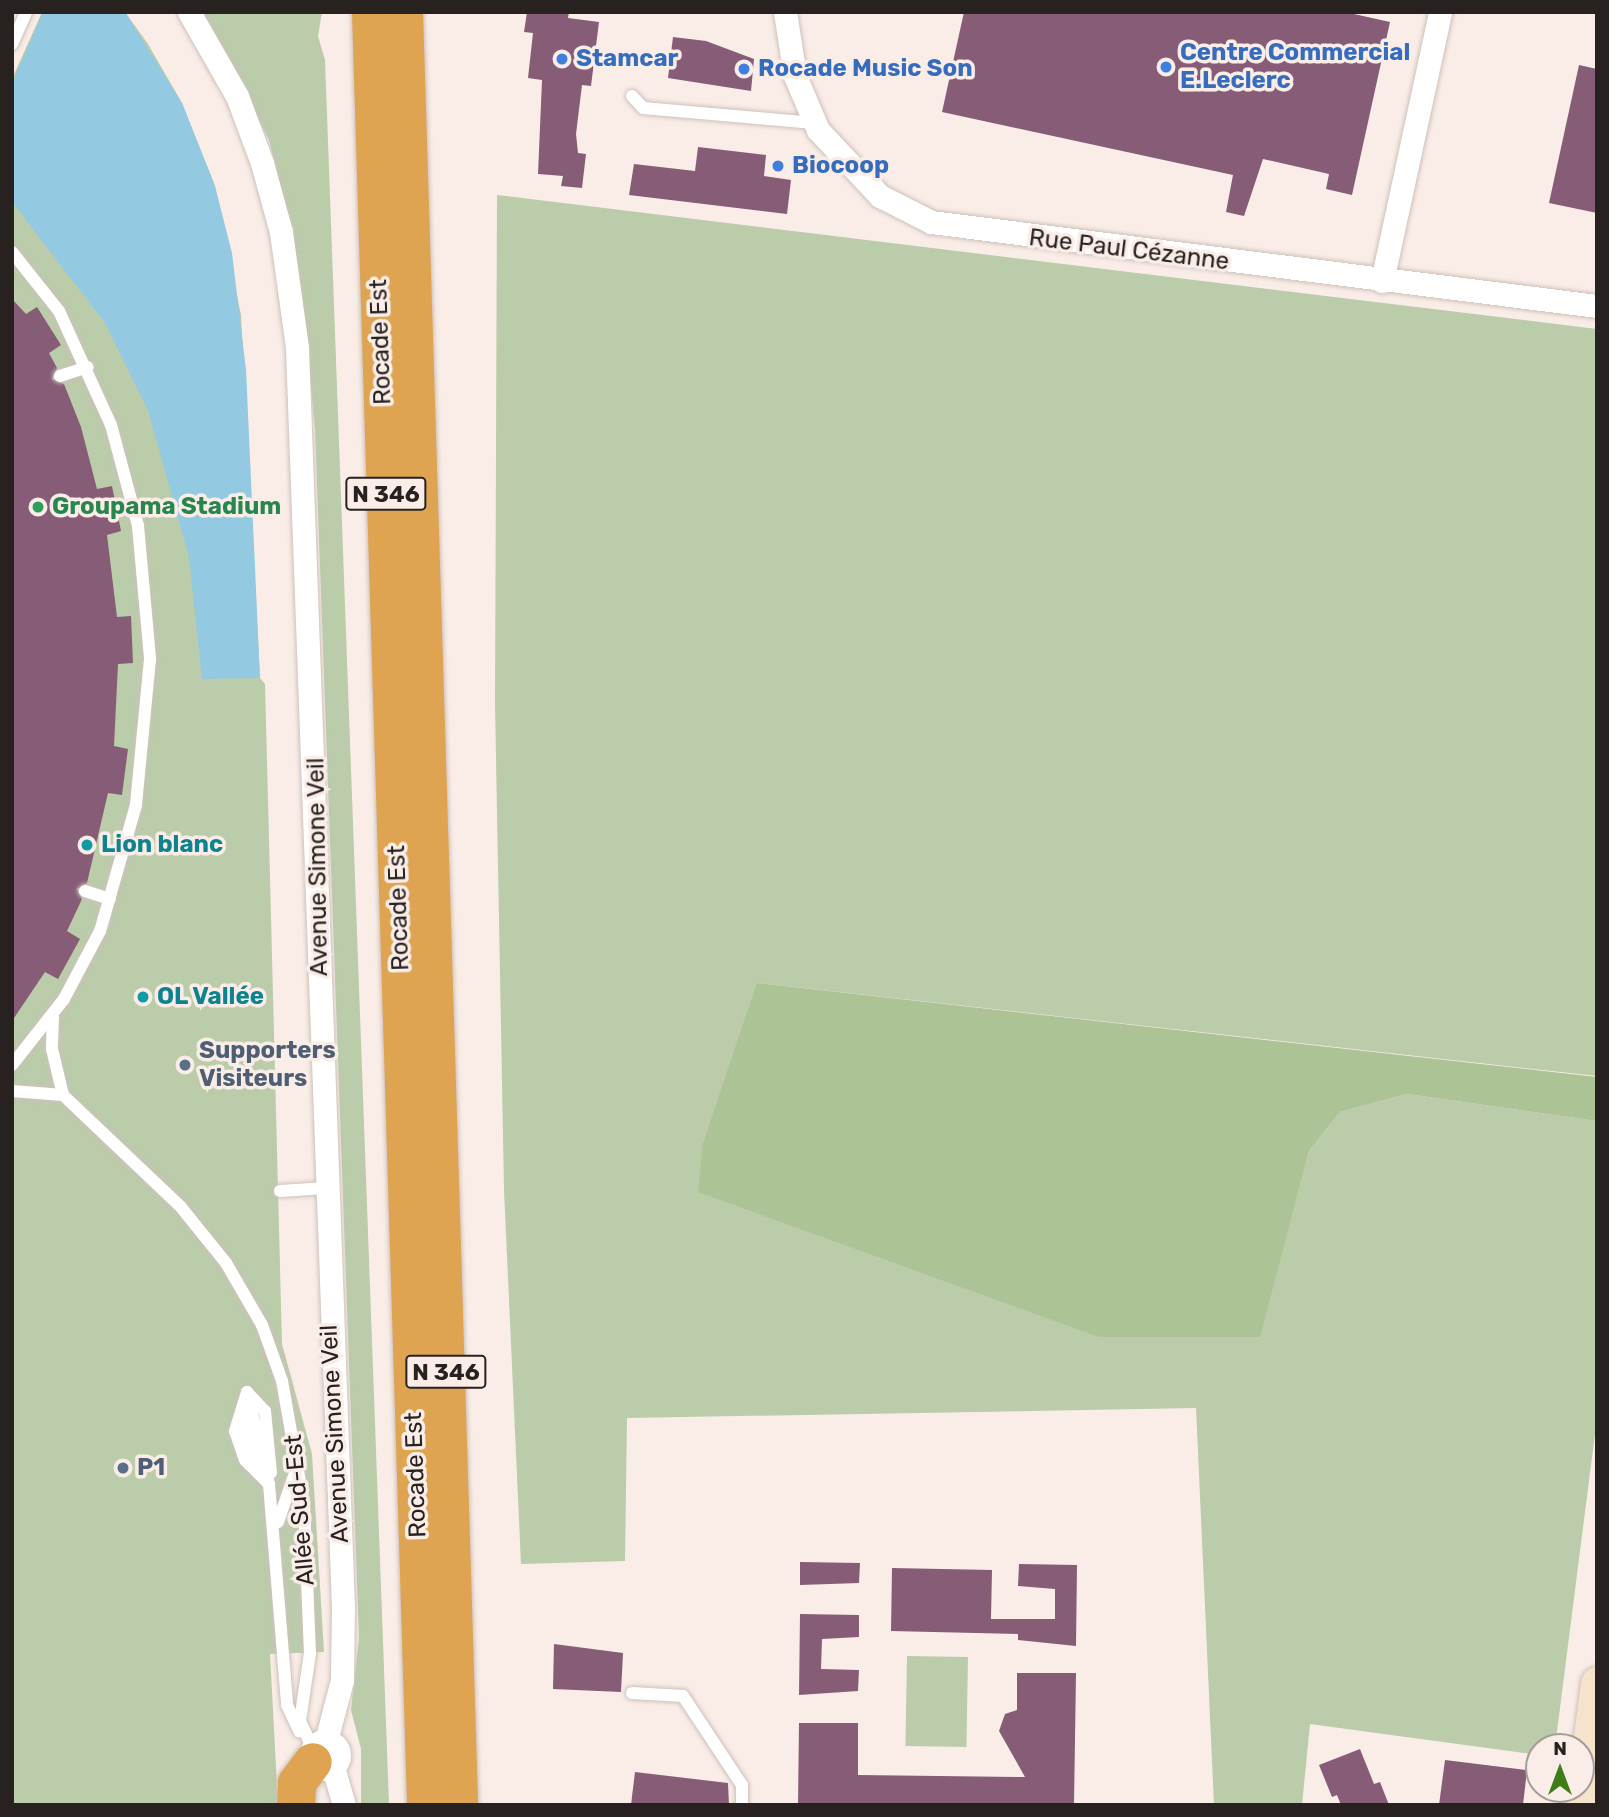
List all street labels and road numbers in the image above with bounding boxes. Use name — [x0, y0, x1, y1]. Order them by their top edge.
street label: Rue Paul Cézanne — [1027, 223, 1231, 277]
street label: Rocade Est — [364, 279, 398, 405]
road number: N 346 — [344, 474, 428, 514]
street label: Avenue Simone Veil — [302, 757, 334, 977]
street label: Rocade Est — [382, 845, 416, 971]
street label: Avenue Simone Veil — [315, 1324, 355, 1544]
road number: N 346 — [404, 1352, 488, 1392]
street label: Rocade Est — [399, 1412, 433, 1538]
street label: Allée Sud-Est — [279, 1433, 321, 1587]

